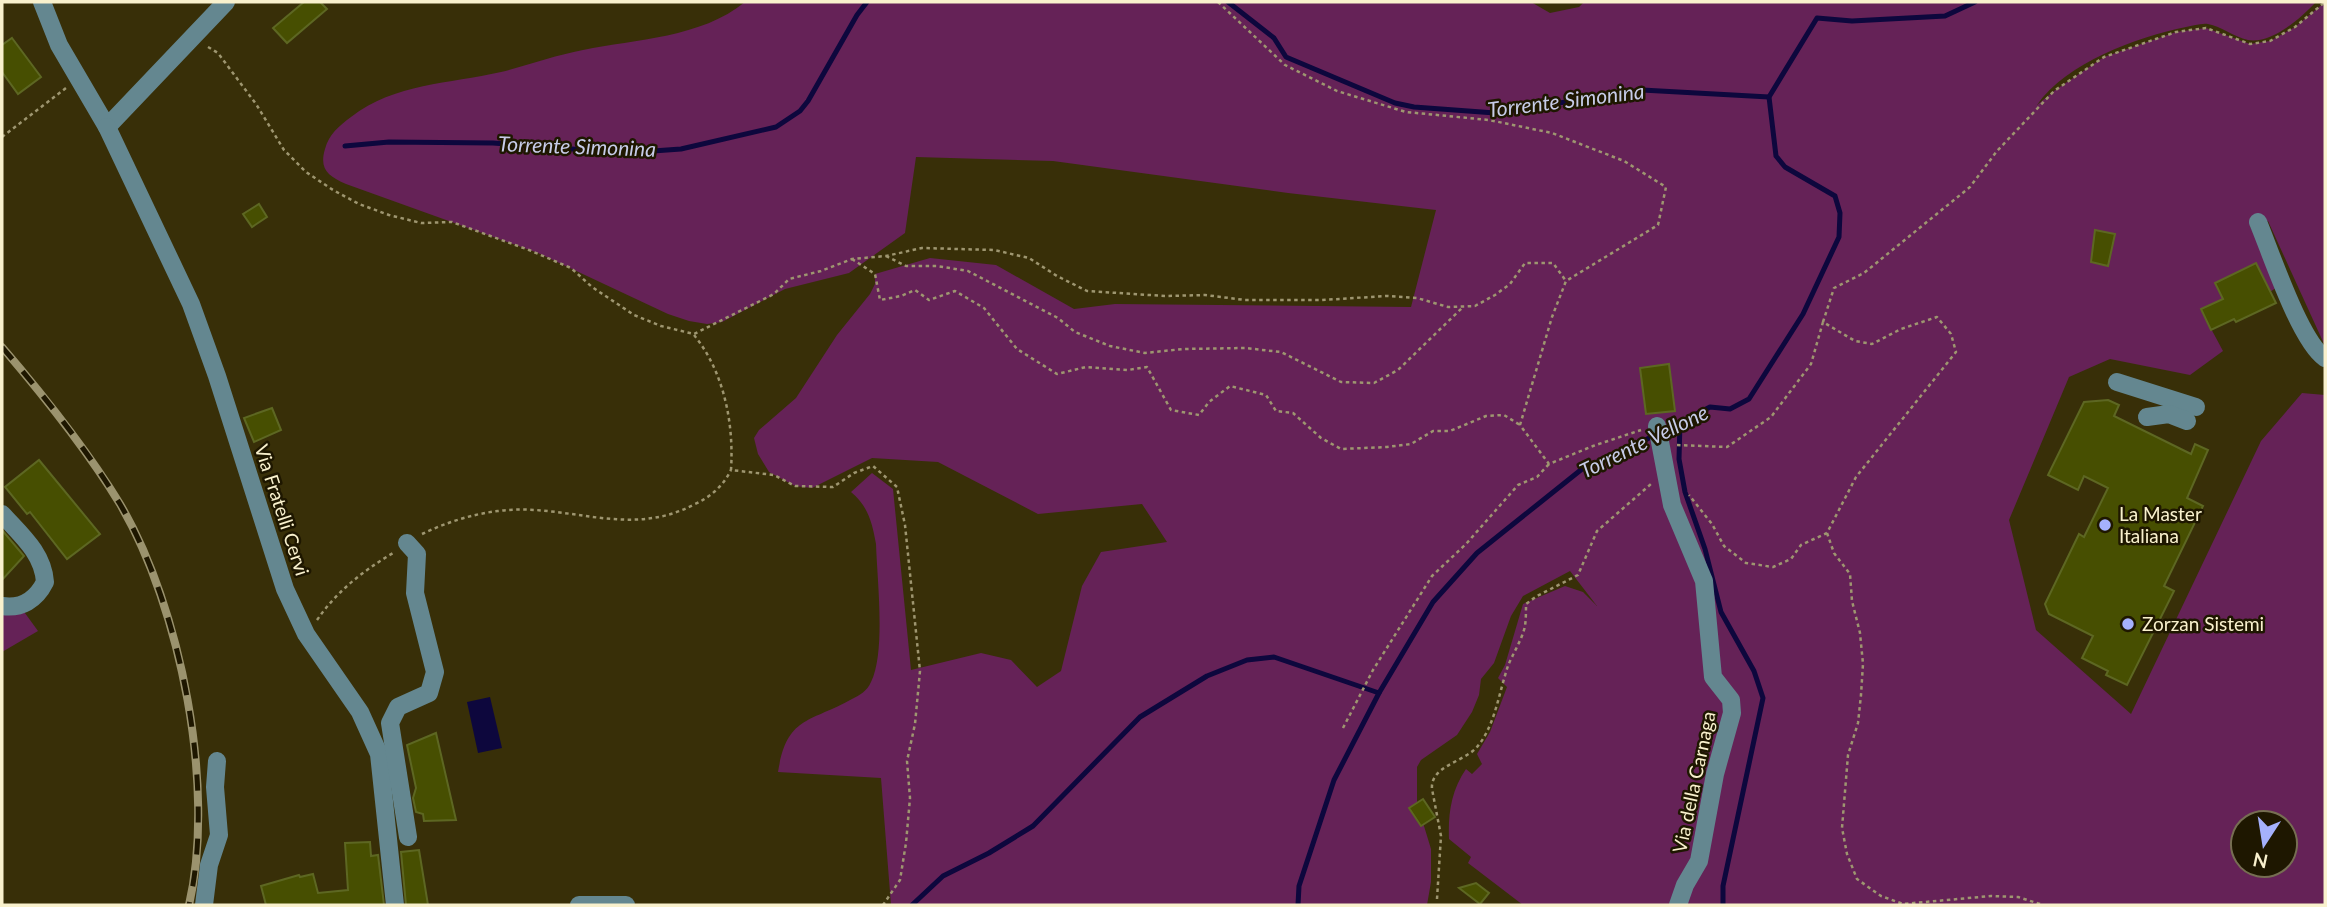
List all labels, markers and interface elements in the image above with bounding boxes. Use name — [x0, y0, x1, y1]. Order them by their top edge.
water label: Torrente Simonina — [1486, 77, 1646, 122]
water label: Torrente Simonina — [498, 130, 656, 161]
water label: Torrente Vellone — [1575, 399, 1712, 483]
street label: Via Fratelli Cervi — [250, 441, 315, 578]
place label: La Master Italiana — [2119, 502, 2202, 547]
marker: La Master Italiana — [2097, 517, 2113, 533]
place label: Zorzan Sistemi — [2142, 612, 2264, 635]
marker: Zorzan Sistemi — [2120, 616, 2136, 632]
street label: Via della Carnaga — [1667, 709, 1720, 855]
north arrow — [2229, 809, 2299, 879]
text: N — [2251, 848, 2270, 874]

